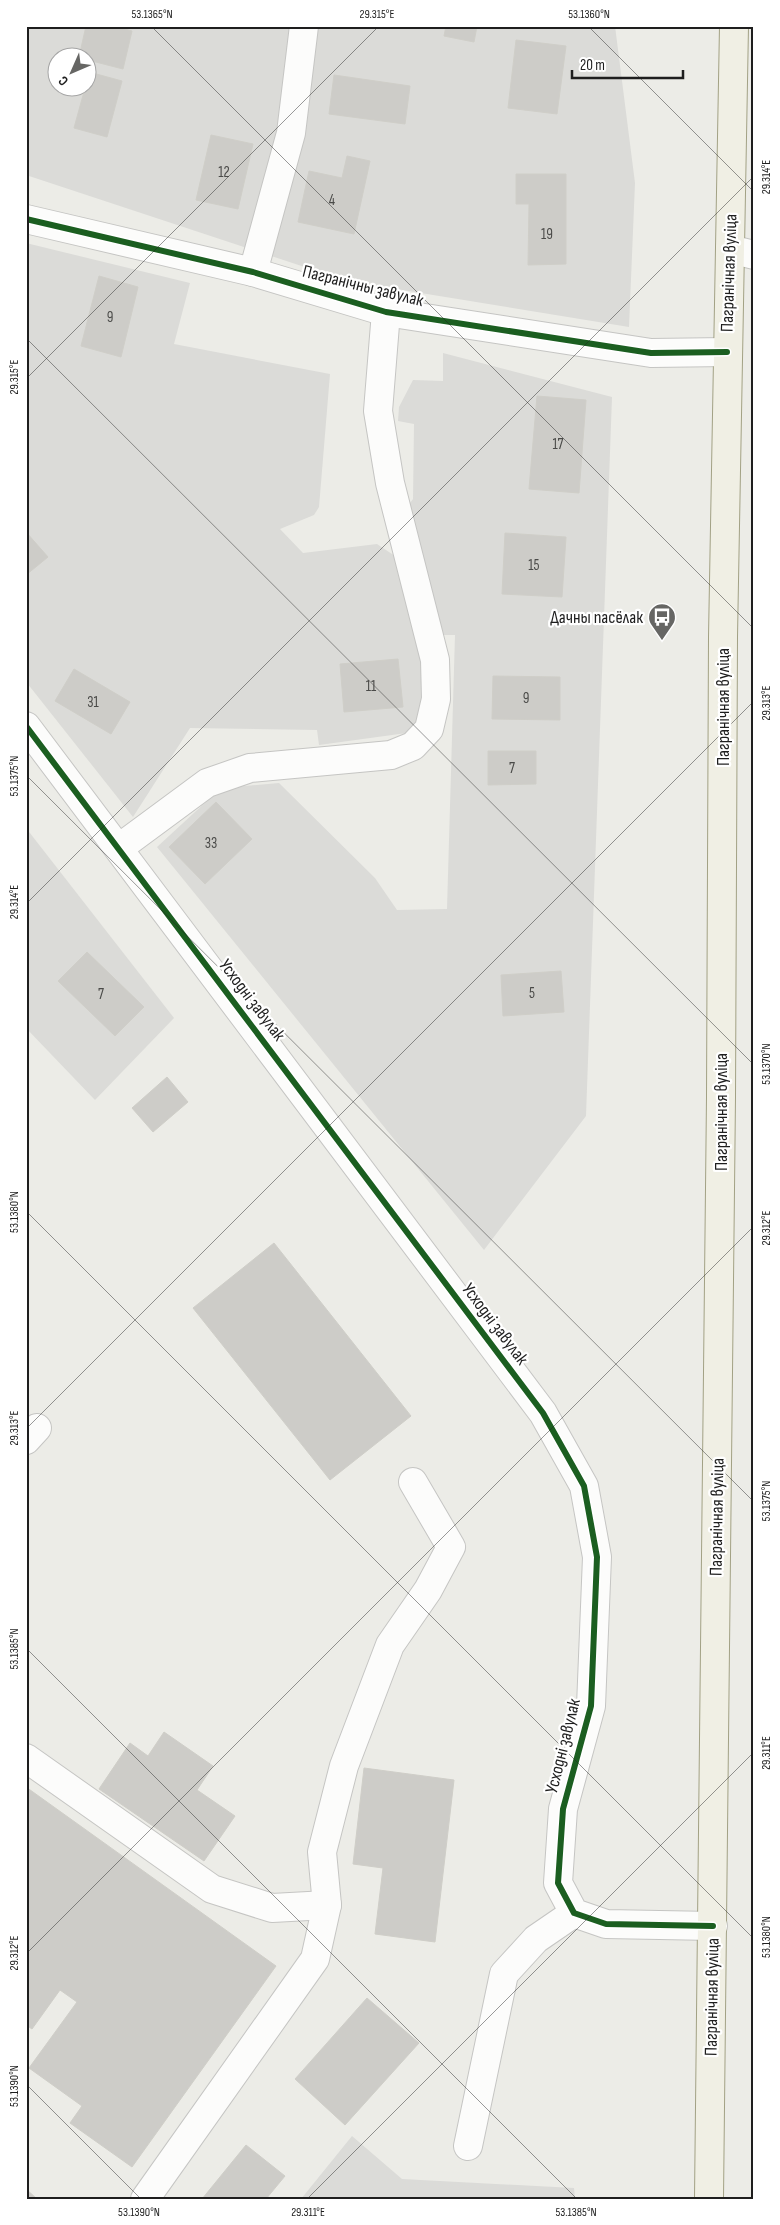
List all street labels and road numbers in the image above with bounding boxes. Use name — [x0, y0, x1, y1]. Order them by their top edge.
street label: Пагранічная вуліца — [716, 214, 742, 332]
street label: Пагранічны завулак — [300, 261, 426, 311]
street label: Пагранічная вуліца — [713, 648, 734, 766]
street label: Усходні завулак — [214, 955, 290, 1045]
street label: Пагранічная вуліца — [711, 1053, 732, 1171]
street label: Усходні завулак — [457, 1279, 533, 1369]
street label: Пагранічная вуліца — [705, 1458, 729, 1576]
street label: Усходні завулак — [541, 1696, 585, 1796]
street label: Пагранічная вуліца — [700, 1938, 724, 2056]

